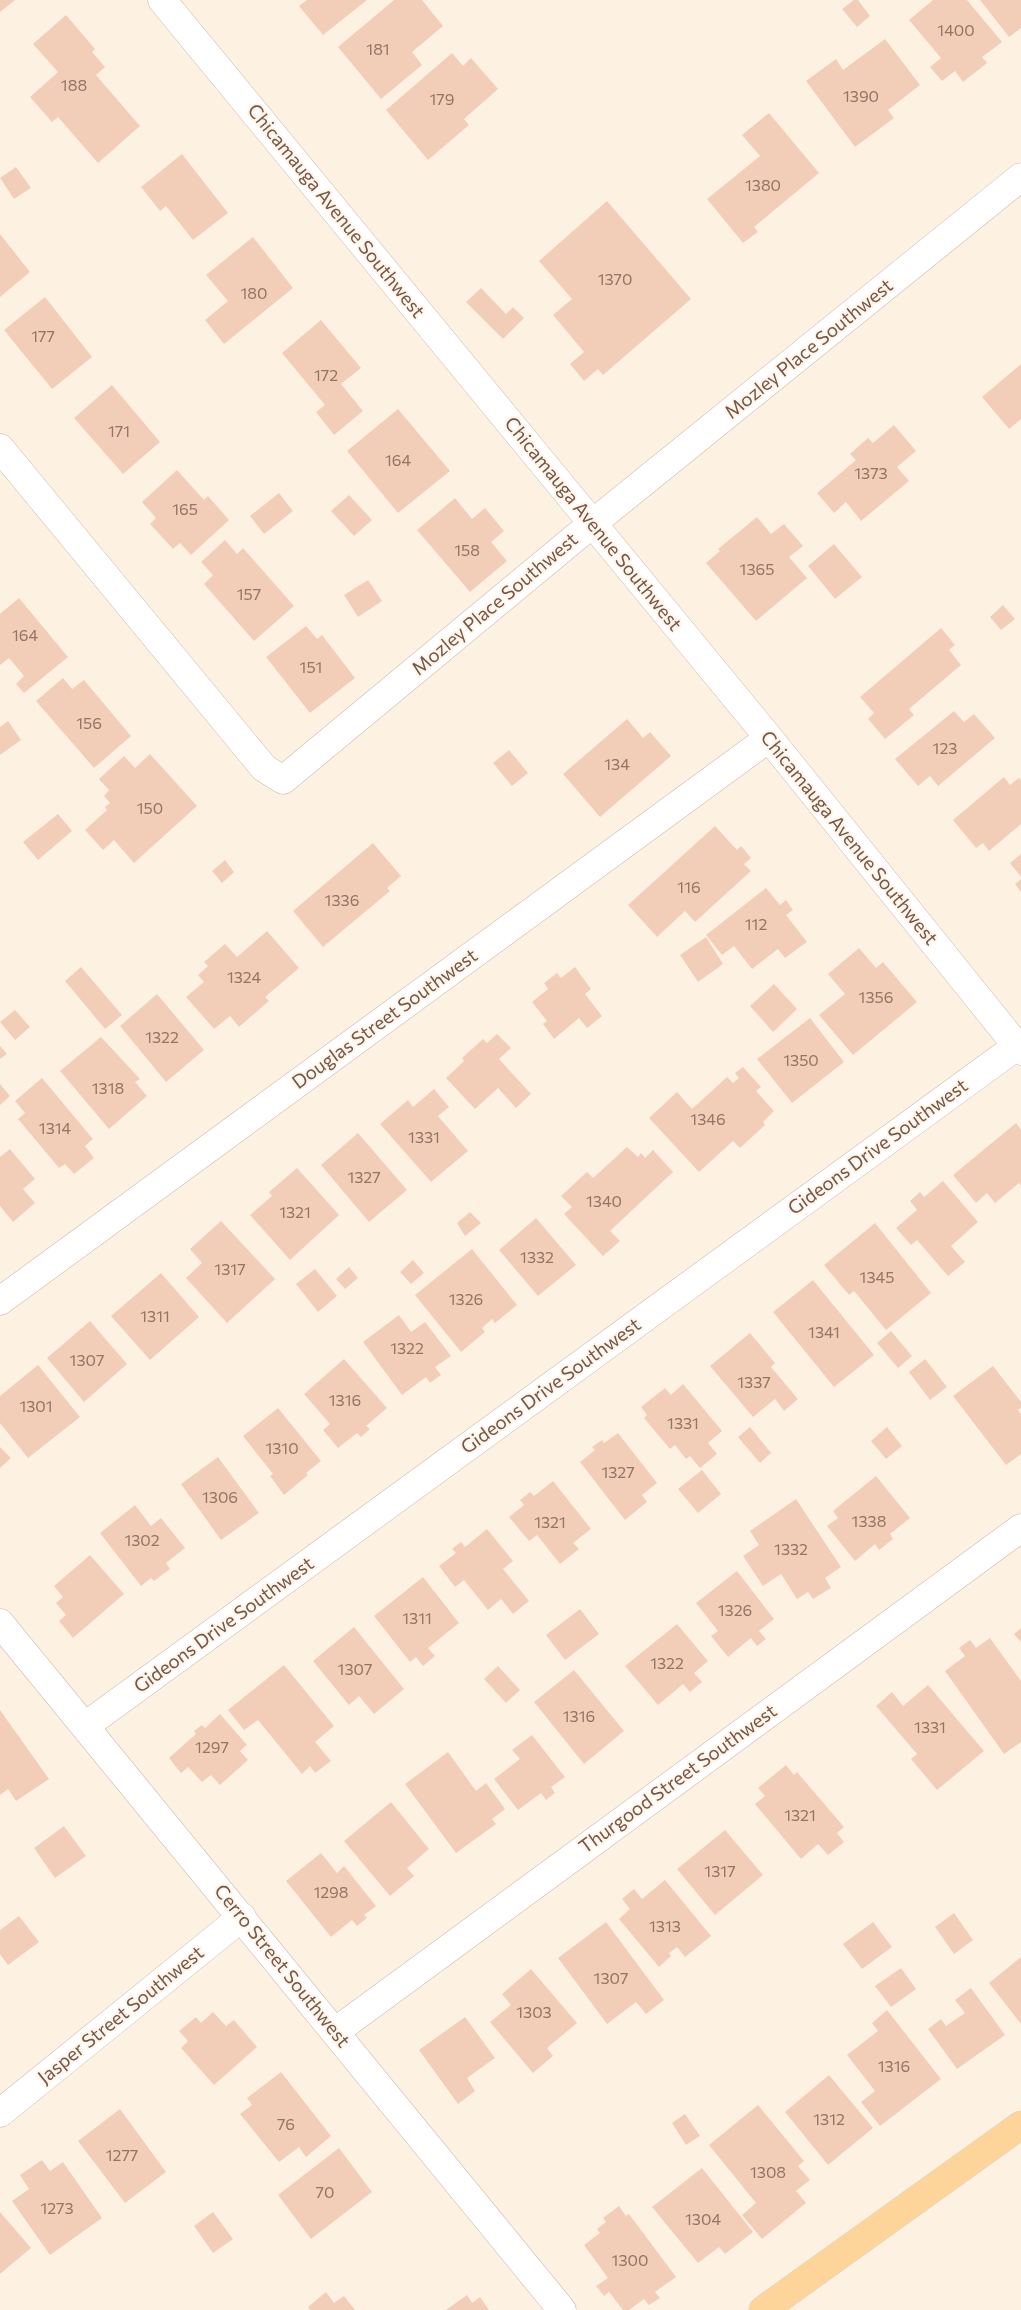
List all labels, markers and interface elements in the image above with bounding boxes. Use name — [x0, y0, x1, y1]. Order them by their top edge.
house number: 1400 — [937, 21, 975, 41]
house number: 181 — [366, 40, 390, 60]
house number: 188 — [61, 76, 87, 96]
house number: 1390 — [843, 87, 879, 107]
house number: 179 — [430, 90, 454, 110]
street label: Chicamauga Avenue Southwest — [243, 99, 429, 323]
house number: 1380 — [745, 176, 781, 196]
house number: 1370 — [598, 270, 632, 290]
street label: Mozley Place Southwest — [720, 274, 898, 424]
house number: 180 — [241, 284, 267, 304]
house number: 177 — [31, 327, 55, 347]
house number: 172 — [314, 366, 338, 386]
street label: Chicamauga Avenue Southwest — [500, 412, 686, 636]
house number: 171 — [108, 422, 130, 442]
house number: 164 — [385, 451, 411, 471]
house number: 1373 — [854, 464, 888, 484]
house number: 165 — [172, 500, 198, 520]
street label: Mozley Place Southwest — [407, 528, 583, 680]
house number: 158 — [454, 541, 480, 561]
house number: 1365 — [740, 560, 774, 580]
house number: 157 — [237, 585, 261, 605]
house number: 164 — [12, 626, 38, 646]
house number: 151 — [300, 658, 322, 678]
house number: 156 — [76, 714, 102, 734]
street label: Chicamauga Avenue Southwest — [756, 726, 942, 950]
house number: 123 — [933, 739, 957, 759]
house number: 134 — [604, 755, 630, 775]
house number: 150 — [137, 799, 163, 819]
house number: 116 — [677, 878, 701, 898]
house number: 1336 — [325, 891, 359, 911]
house number: 112 — [745, 915, 767, 935]
street label: Douglas Street Southwest — [288, 944, 482, 1094]
house number: 1324 — [227, 968, 261, 988]
house number: 1356 — [859, 988, 893, 1008]
house number: 1322 — [145, 1028, 179, 1048]
house number: 1350 — [783, 1051, 819, 1071]
street label: Gideons Drive Southwest — [784, 1074, 972, 1220]
house number: 1318 — [92, 1079, 124, 1099]
house number: 1346 — [690, 1110, 726, 1130]
house number: 1314 — [39, 1119, 71, 1139]
house number: 1331 — [408, 1128, 440, 1148]
house number: 1327 — [347, 1168, 381, 1188]
house number: 1340 — [586, 1192, 622, 1212]
house number: 1321 — [279, 1203, 311, 1223]
house number: 1332 — [520, 1248, 554, 1268]
house number: 1317 — [214, 1260, 246, 1280]
house number: 1345 — [860, 1268, 894, 1288]
house number: 1326 — [449, 1290, 483, 1310]
house number: 1311 — [140, 1307, 170, 1327]
street label: Gideons Drive Southwest — [457, 1313, 645, 1459]
house number: 1341 — [808, 1323, 840, 1343]
house number: 1322 — [390, 1339, 424, 1359]
house number: 1307 — [70, 1351, 104, 1371]
house number: 1337 — [737, 1373, 771, 1393]
house number: 1316 — [329, 1391, 361, 1411]
house number: 1301 — [19, 1397, 53, 1417]
house number: 1331 — [667, 1414, 699, 1434]
house number: 1310 — [265, 1439, 299, 1459]
house number: 1327 — [601, 1463, 635, 1483]
house number: 1306 — [202, 1488, 238, 1508]
house number: 1338 — [852, 1512, 886, 1532]
house number: 1321 — [534, 1513, 566, 1533]
house number: 1302 — [124, 1531, 160, 1551]
house number: 1332 — [774, 1540, 808, 1560]
street label: Gideons Drive Southwest — [130, 1552, 318, 1698]
house number: 1326 — [718, 1601, 752, 1621]
house number: 1311 — [402, 1609, 432, 1629]
house number: 1322 — [650, 1654, 684, 1674]
house number: 1307 — [338, 1660, 372, 1680]
street label: Thurgood Street Southwest — [575, 1700, 781, 1858]
house number: 1316 — [563, 1707, 595, 1727]
house number: 1331 — [914, 1718, 946, 1738]
house number: 1297 — [195, 1738, 229, 1758]
house number: 1321 — [784, 1806, 816, 1826]
house number: 1317 — [704, 1862, 736, 1882]
street label: Cerro Street Southwest — [209, 1880, 355, 2052]
house number: 1298 — [313, 1883, 349, 1903]
house number: 1313 — [649, 1917, 681, 1937]
street label: Jasper Street Southwest — [33, 1941, 209, 2089]
house number: 1307 — [594, 1969, 628, 1989]
house number: 1303 — [516, 2003, 552, 2023]
house number: 1316 — [878, 2057, 910, 2077]
house number: 1312 — [813, 2110, 845, 2130]
house number: 76 — [277, 2115, 295, 2135]
house number: 1277 — [106, 2146, 138, 2166]
house number: 1308 — [750, 2163, 786, 2183]
house number: 70 — [316, 2183, 334, 2203]
house number: 1273 — [40, 2199, 74, 2219]
house number: 1304 — [685, 2210, 721, 2230]
house number: 1300 — [612, 2251, 648, 2271]

